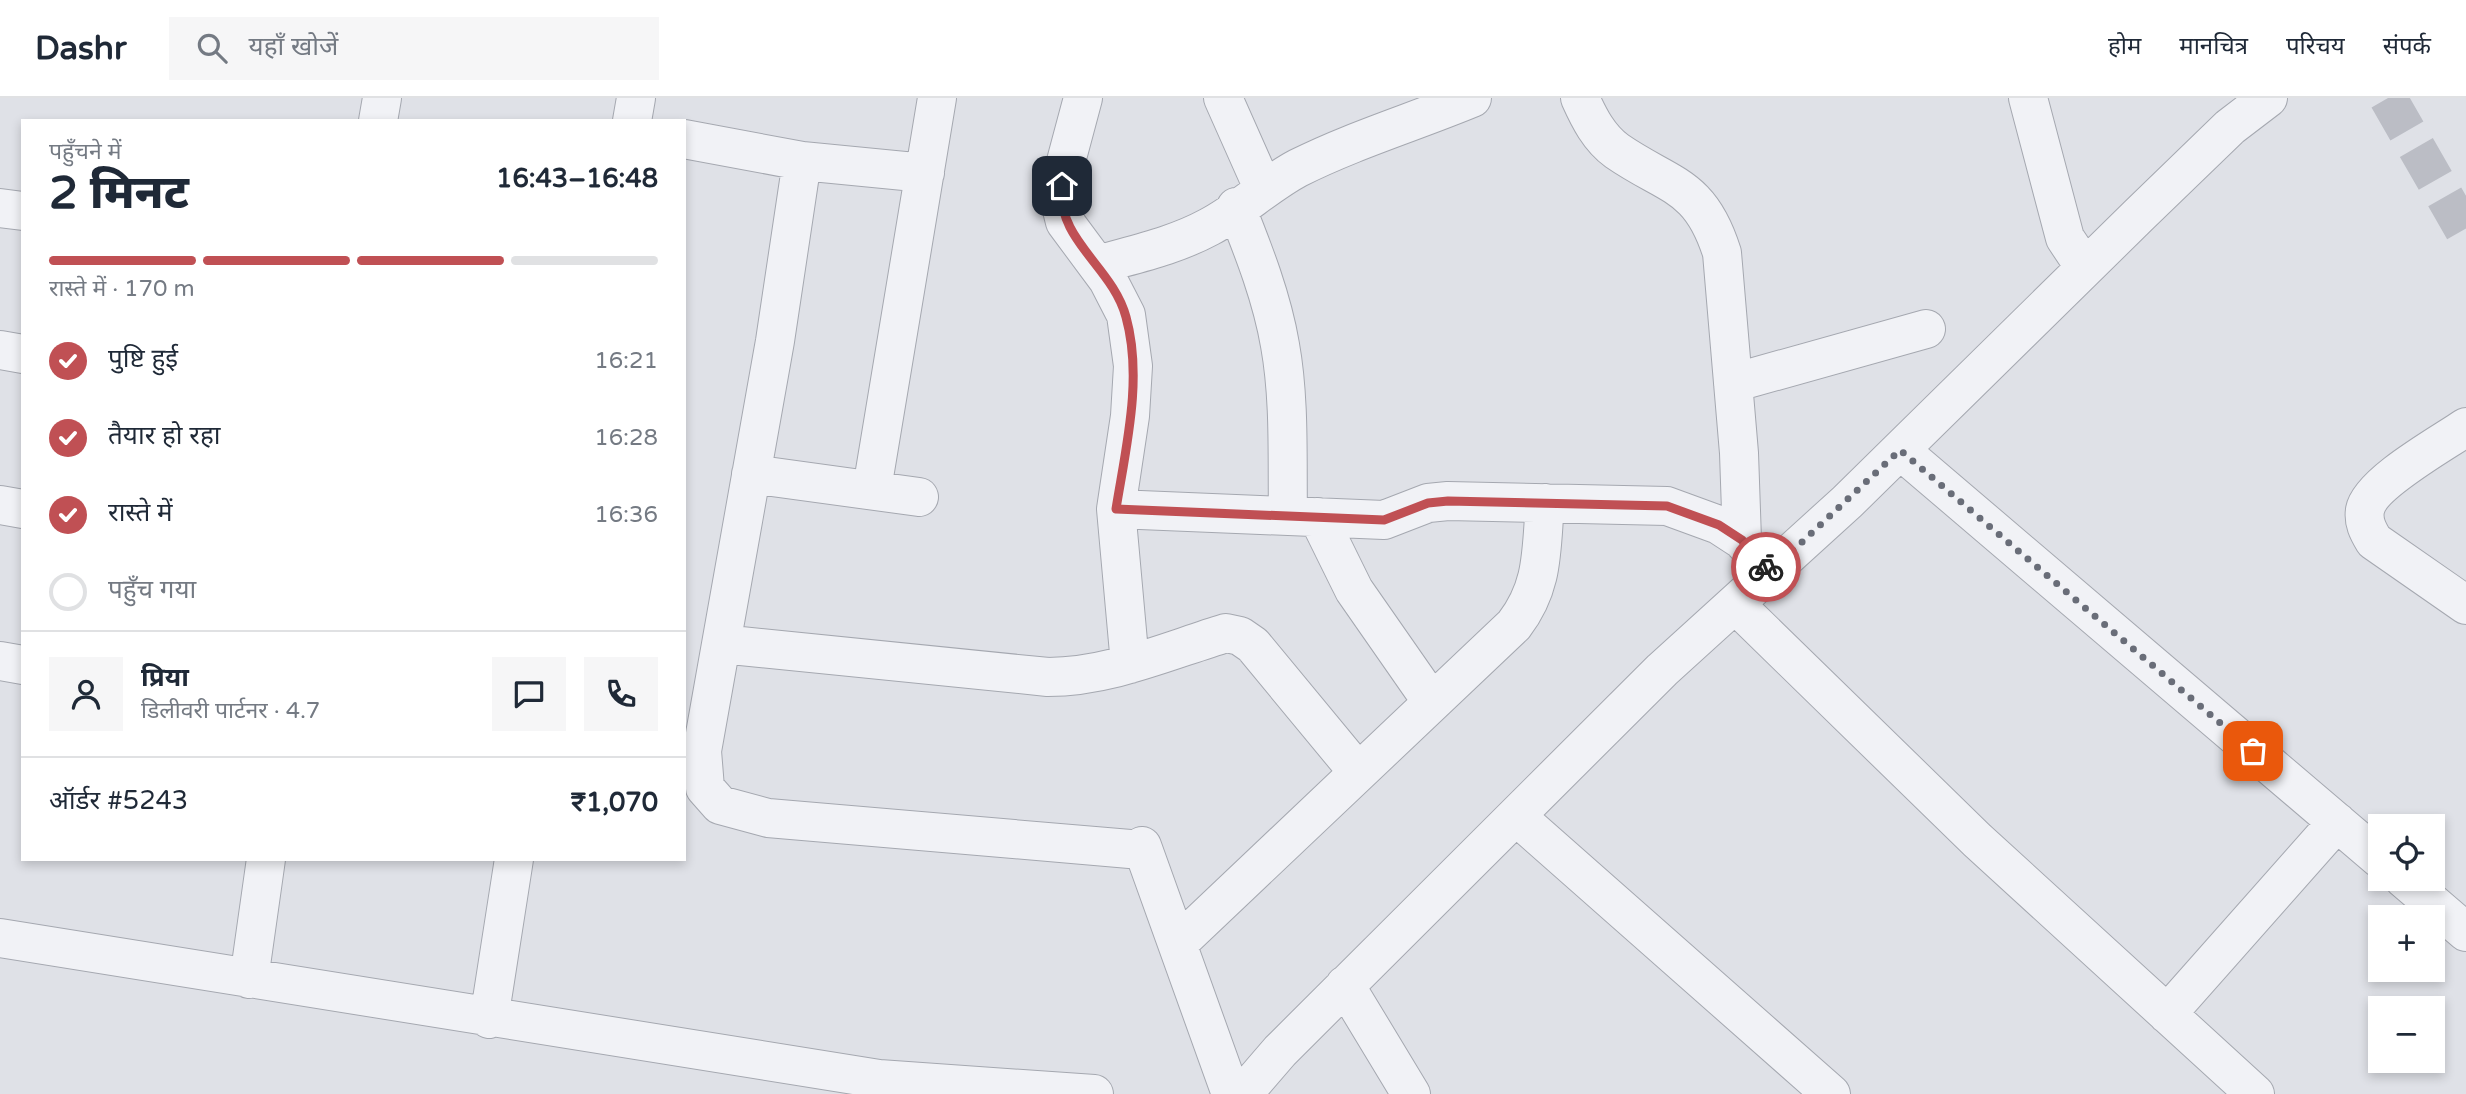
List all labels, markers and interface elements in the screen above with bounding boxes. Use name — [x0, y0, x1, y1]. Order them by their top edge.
search box — [169, 17, 659, 80]
text: Dashr — [35, 29, 127, 68]
icon: search — [193, 29, 231, 67]
text: यहाँ खोजें — [249, 31, 338, 62]
text: होम — [2108, 32, 2141, 61]
text: मानचित्र — [2179, 32, 2248, 61]
text: परिचय — [2286, 32, 2345, 61]
text: संपर्क — [2383, 32, 2431, 61]
text: पहुँचने में — [49, 138, 121, 166]
pin — [1032, 156, 1092, 216]
text: 16:43–16:48 — [496, 163, 658, 194]
text: 2 मिनट — [49, 166, 189, 221]
icon: home — [1043, 167, 1081, 205]
text: रास्ते में · 170 m — [49, 275, 195, 303]
icon: check — [49, 342, 87, 380]
text: पुष्टि हुई — [108, 343, 178, 374]
text: 16:21 — [594, 347, 658, 375]
icon: check — [49, 419, 87, 457]
text: तैयार हो रहा — [108, 420, 221, 451]
text: 16:28 — [594, 424, 658, 452]
icon: check — [49, 496, 87, 534]
text: रास्ते में — [108, 497, 173, 528]
text: 16:36 — [594, 501, 658, 529]
courier — [1731, 532, 1801, 602]
icon: bike — [1747, 548, 1785, 586]
text: पहुँच गया — [108, 574, 196, 605]
button: person — [49, 657, 123, 731]
button: chat — [492, 657, 566, 731]
button: phone — [584, 657, 658, 731]
text: प्रिया — [141, 662, 189, 693]
text: डिलीवरी पार्टनर · 4.7 — [141, 697, 320, 725]
pin — [2223, 721, 2283, 781]
icon: bag — [2234, 732, 2272, 770]
text: ऑर्डर #5243 — [49, 785, 188, 816]
text: ₹1,070 — [571, 787, 658, 818]
map controls — [2368, 814, 2445, 1073]
button: locate — [2368, 814, 2445, 891]
button: + — [2368, 905, 2445, 982]
button: − — [2368, 996, 2445, 1073]

